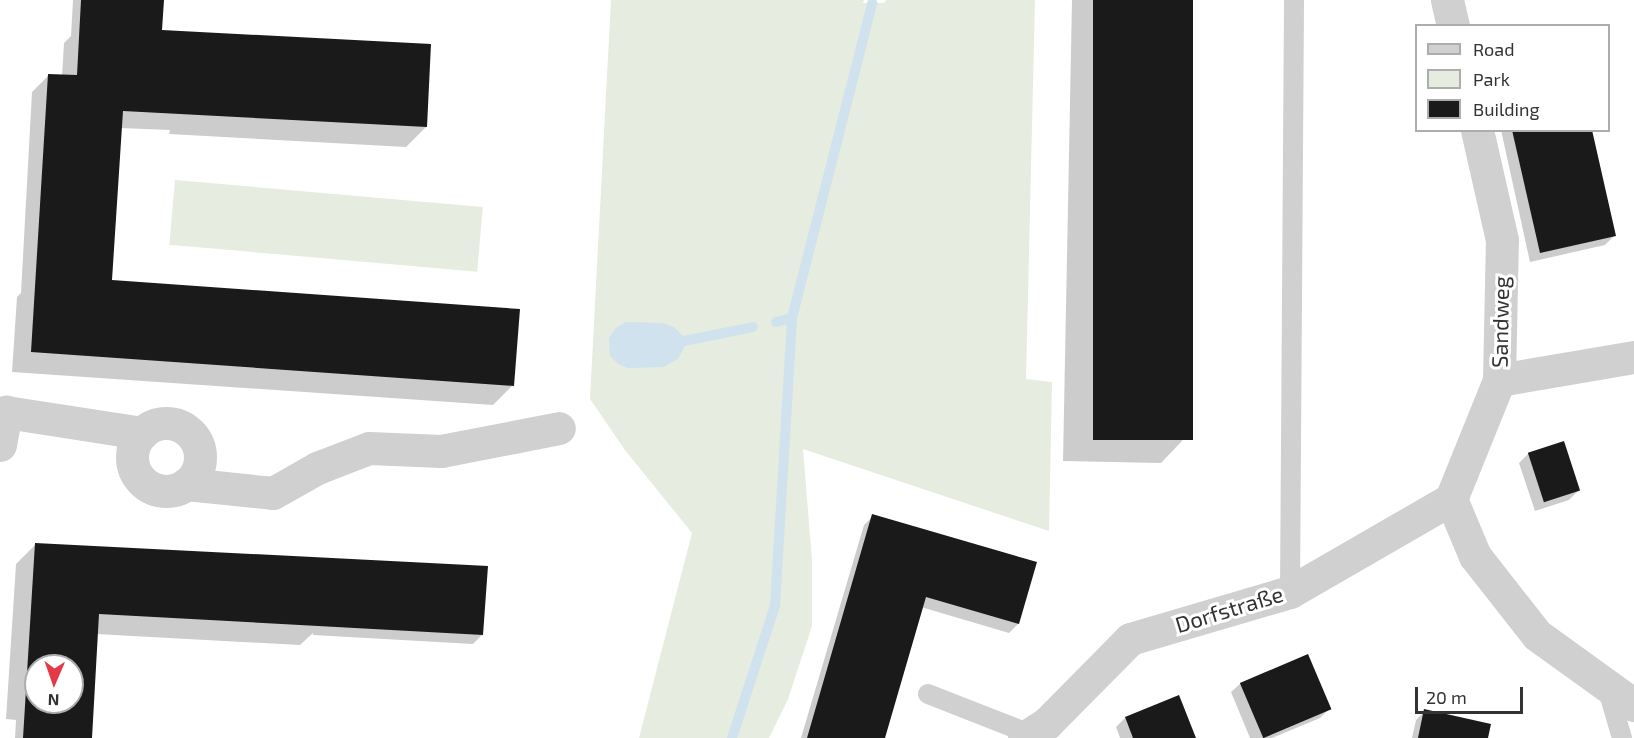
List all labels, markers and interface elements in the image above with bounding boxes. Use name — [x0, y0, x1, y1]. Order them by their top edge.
legend — [1415, 24, 1610, 132]
text: Road — [1473, 38, 1514, 60]
text: Park — [1473, 68, 1510, 90]
text: Building — [1473, 98, 1540, 120]
street label: Sandweg — [1486, 276, 1514, 368]
street label: Dorfstraße — [1172, 580, 1286, 638]
north arrow — [24, 654, 84, 714]
scale bar — [1418, 675, 1526, 713]
text: 20 m — [1426, 686, 1467, 708]
text: N — [47, 691, 60, 710]

